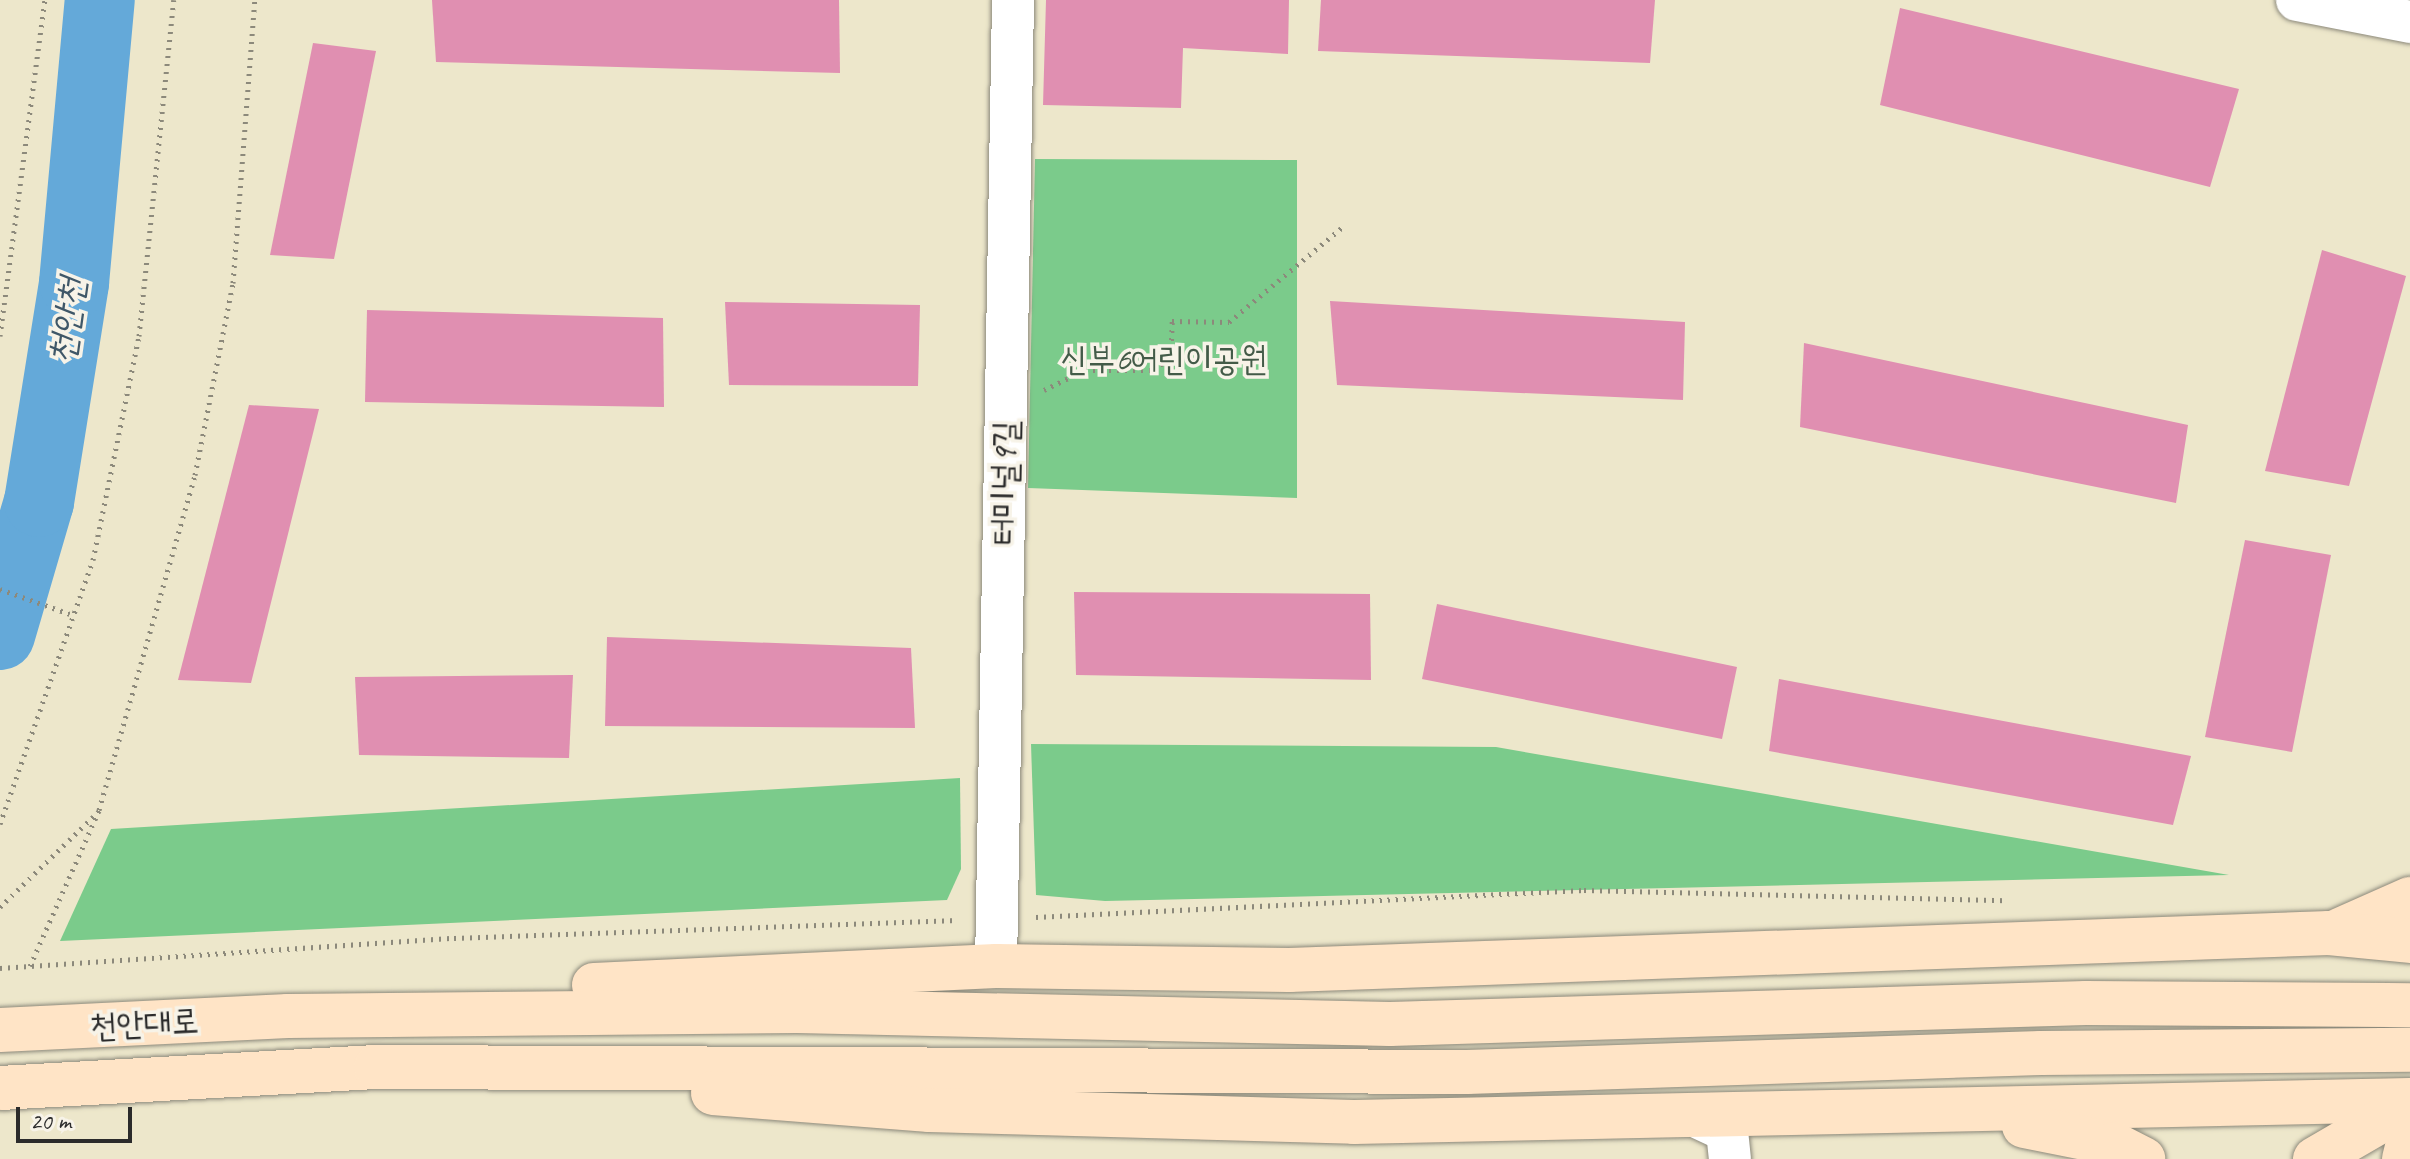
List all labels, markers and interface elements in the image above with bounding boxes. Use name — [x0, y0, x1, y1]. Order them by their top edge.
water label: 천안천 — [40, 275, 94, 367]
park label: 신부6어린이공원 — [1061, 339, 1267, 379]
street label: 터미널9길 — [983, 420, 1025, 546]
street label: 천안대로 — [88, 1000, 200, 1046]
scale bar — [20, 1091, 136, 1141]
text: 20 m — [30, 1106, 71, 1136]

